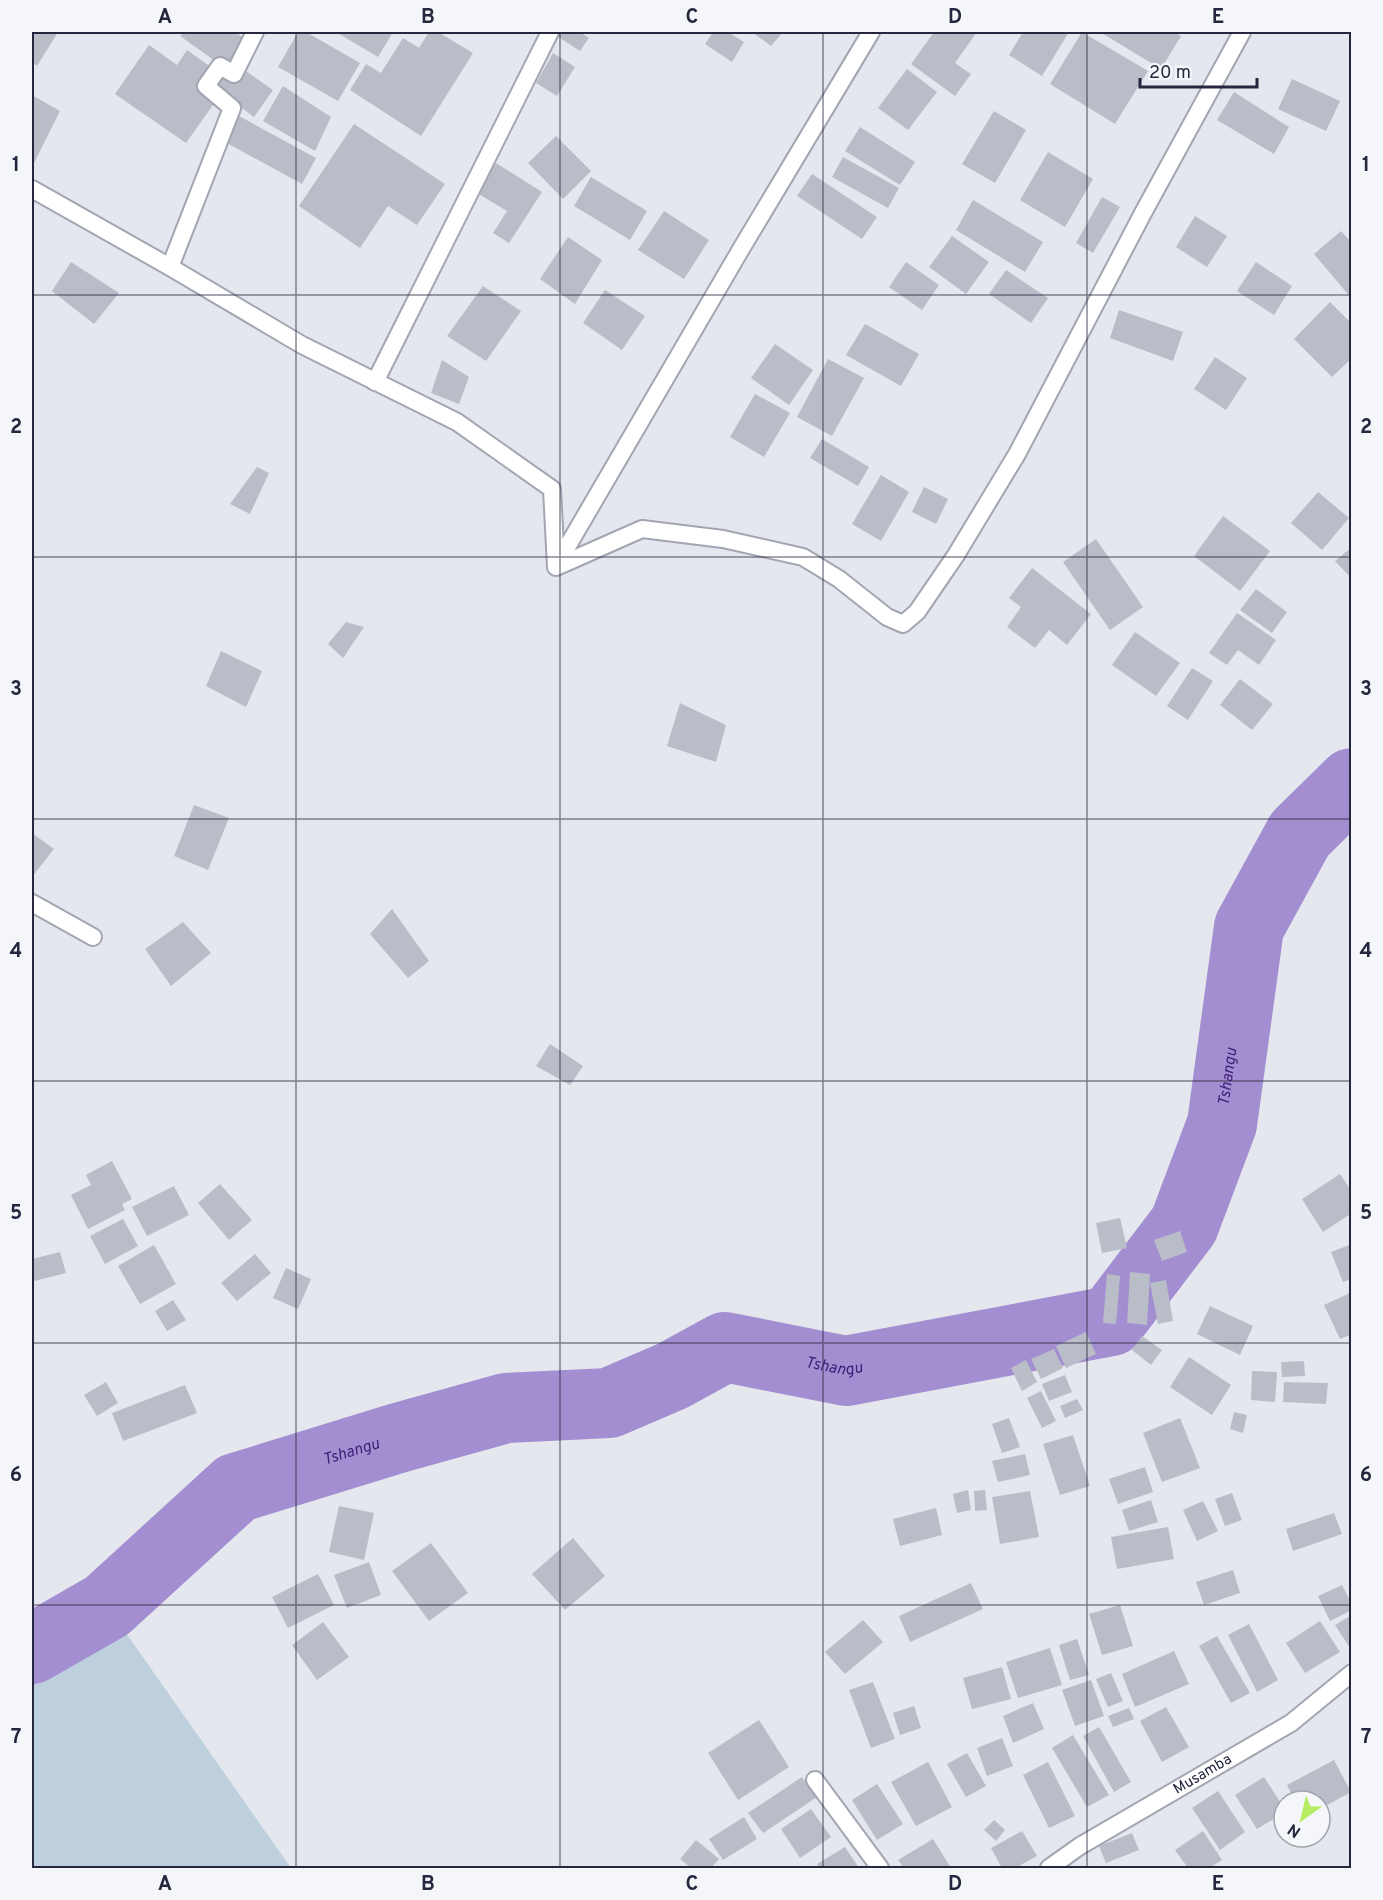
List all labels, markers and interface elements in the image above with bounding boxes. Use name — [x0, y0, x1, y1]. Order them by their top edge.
text: A — [158, 5, 172, 31]
text: B — [421, 5, 435, 31]
text: C — [686, 5, 698, 31]
text: D — [948, 5, 962, 31]
text: E — [1212, 5, 1224, 31]
scale bar — [1140, 51, 1257, 89]
text: 20 m — [1149, 62, 1191, 85]
text: 1 — [12, 153, 20, 179]
text: 1 — [1362, 153, 1370, 179]
text: 2 — [10, 415, 22, 441]
text: 2 — [1360, 415, 1372, 441]
text: 3 — [10, 677, 22, 703]
text: 3 — [1360, 677, 1372, 703]
text: 4 — [10, 939, 22, 965]
text: 4 — [1360, 939, 1372, 965]
water label: Tshangu — [1215, 1046, 1242, 1107]
text: 5 — [10, 1201, 22, 1227]
text: 5 — [1360, 1201, 1372, 1227]
water label: Tshangu — [803, 1353, 865, 1381]
water label: Tshangu — [321, 1434, 382, 1471]
text: 6 — [10, 1463, 22, 1489]
text: 6 — [1360, 1463, 1372, 1489]
text: 7 — [11, 1725, 21, 1751]
text: 7 — [1361, 1725, 1371, 1751]
street label: Musamba — [1170, 1750, 1235, 1799]
north arrow — [1272, 1789, 1332, 1849]
text: N — [1284, 1818, 1305, 1841]
text: A — [158, 1872, 172, 1898]
text: B — [421, 1872, 435, 1898]
text: C — [686, 1872, 698, 1898]
text: D — [948, 1872, 962, 1898]
text: E — [1212, 1872, 1224, 1898]

